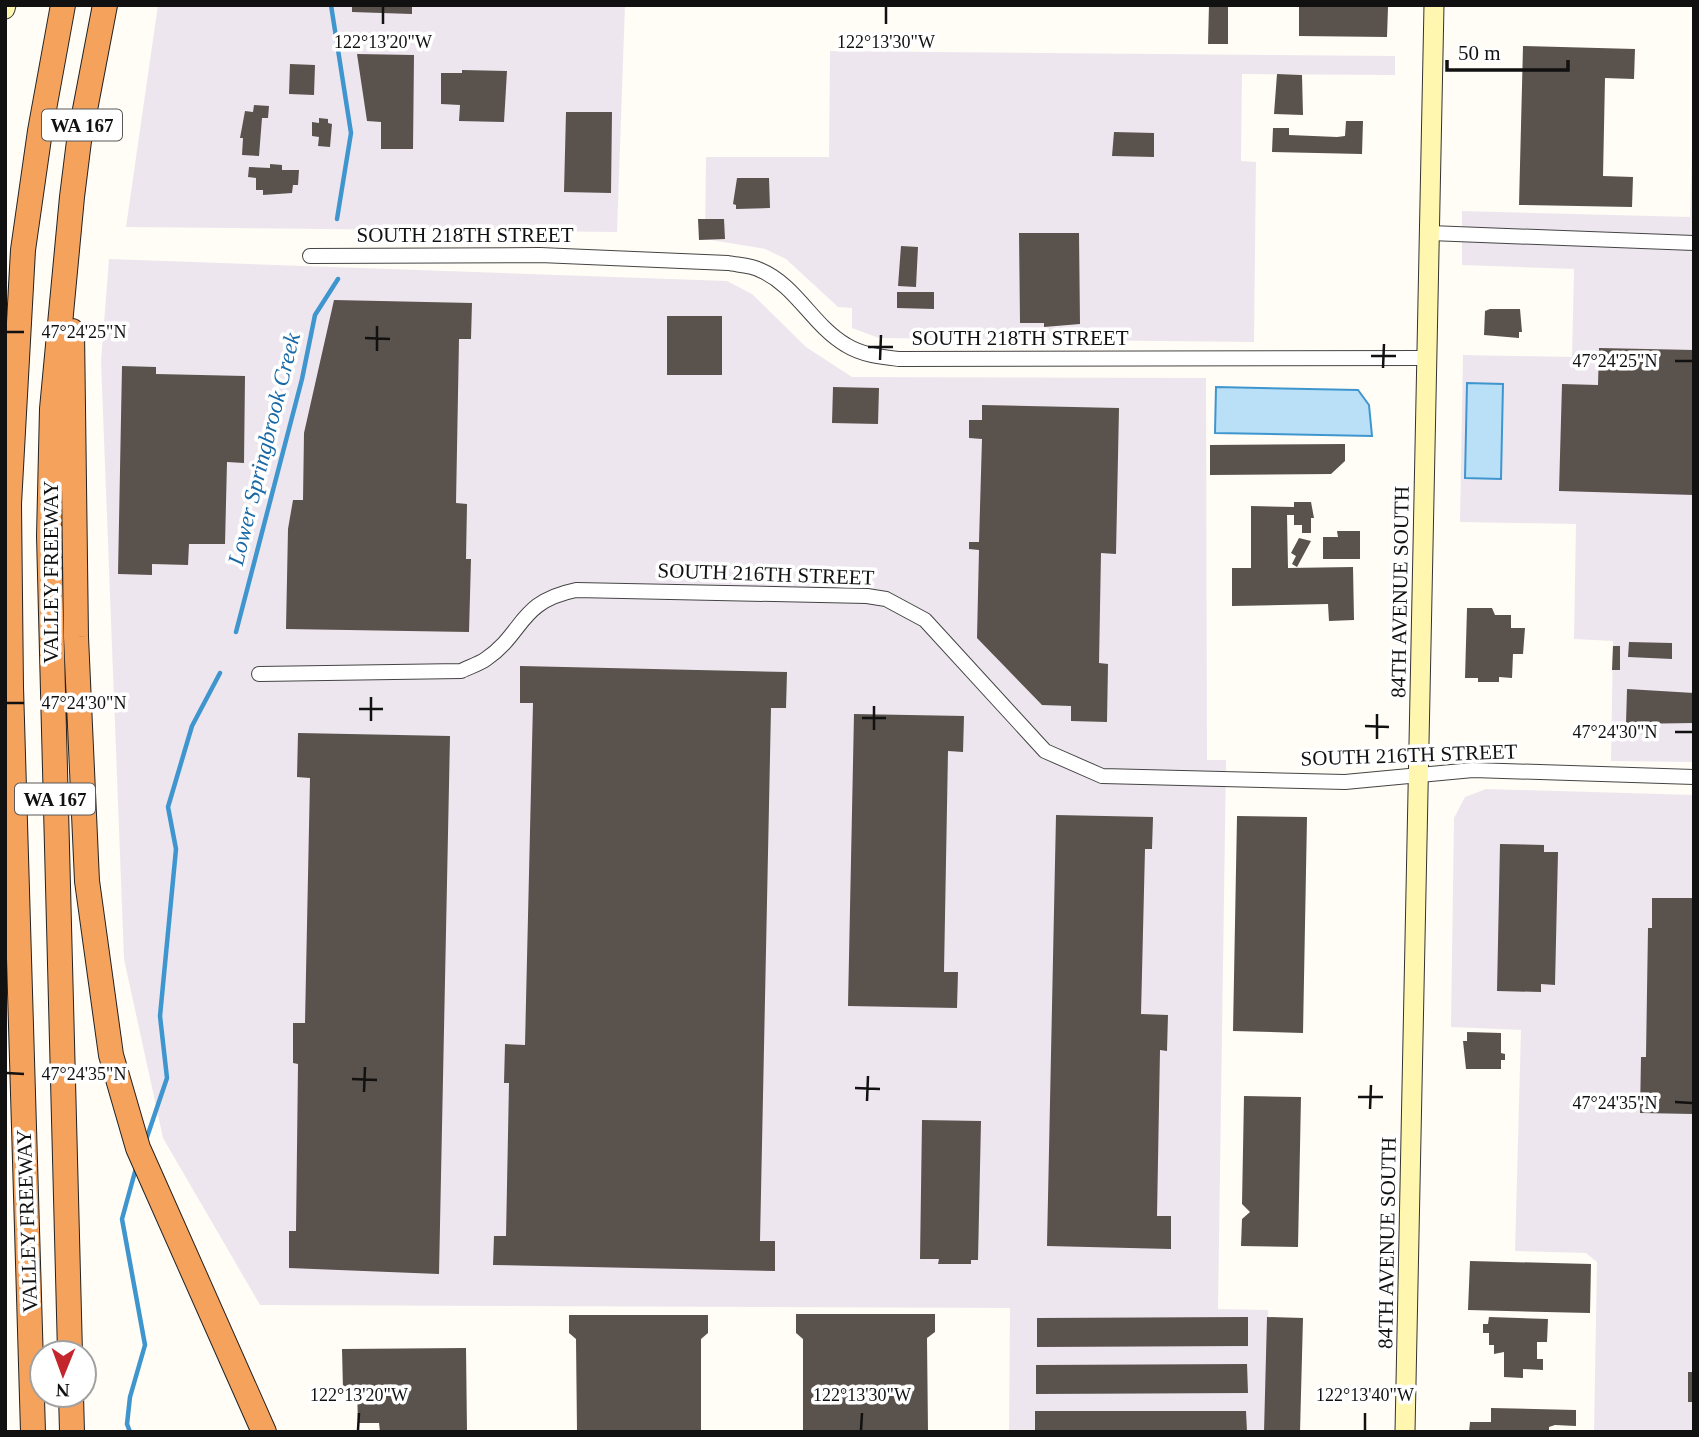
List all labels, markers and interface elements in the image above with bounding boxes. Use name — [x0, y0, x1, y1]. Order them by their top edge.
scale bar — [1447, 28, 1568, 72]
text: 122°13'20"W — [334, 32, 432, 52]
text: 122°13'30"W — [837, 32, 935, 52]
text: 50 m — [1458, 41, 1501, 65]
road number: WA 167 — [42, 110, 122, 140]
street label: SOUTH 218TH STREET — [357, 223, 574, 247]
text: 47°24'25"N — [42, 322, 126, 342]
street label: SOUTH 218TH STREET — [912, 326, 1129, 350]
water label: Lower Springbrook Creek — [223, 330, 305, 569]
text: 47°24'25"N — [1573, 351, 1657, 371]
street label: VALLEY FREEWAY — [39, 481, 63, 663]
street label: 84TH AVENUE SOUTH — [1386, 486, 1414, 698]
street label: SOUTH 216TH STREET — [657, 558, 875, 590]
text: 47°24'30"N — [42, 693, 126, 713]
text: 47°24'30"N — [1573, 722, 1657, 742]
street label: SOUTH 216TH STREET — [1300, 739, 1518, 771]
road number: WA 167 — [15, 784, 95, 814]
text: 47°24'35"N — [42, 1064, 126, 1084]
text: 47°24'35"N — [1573, 1093, 1657, 1113]
street label: VALLEY FREEWAY — [12, 1129, 42, 1313]
street label: 84TH AVENUE SOUTH — [1373, 1137, 1401, 1349]
north arrow — [28, 1339, 98, 1409]
text: N — [55, 1380, 70, 1401]
text: 122°13'20"W — [310, 1385, 408, 1405]
text: 122°13'30"W — [813, 1385, 911, 1405]
text: 122°13'40"W — [1316, 1385, 1414, 1405]

